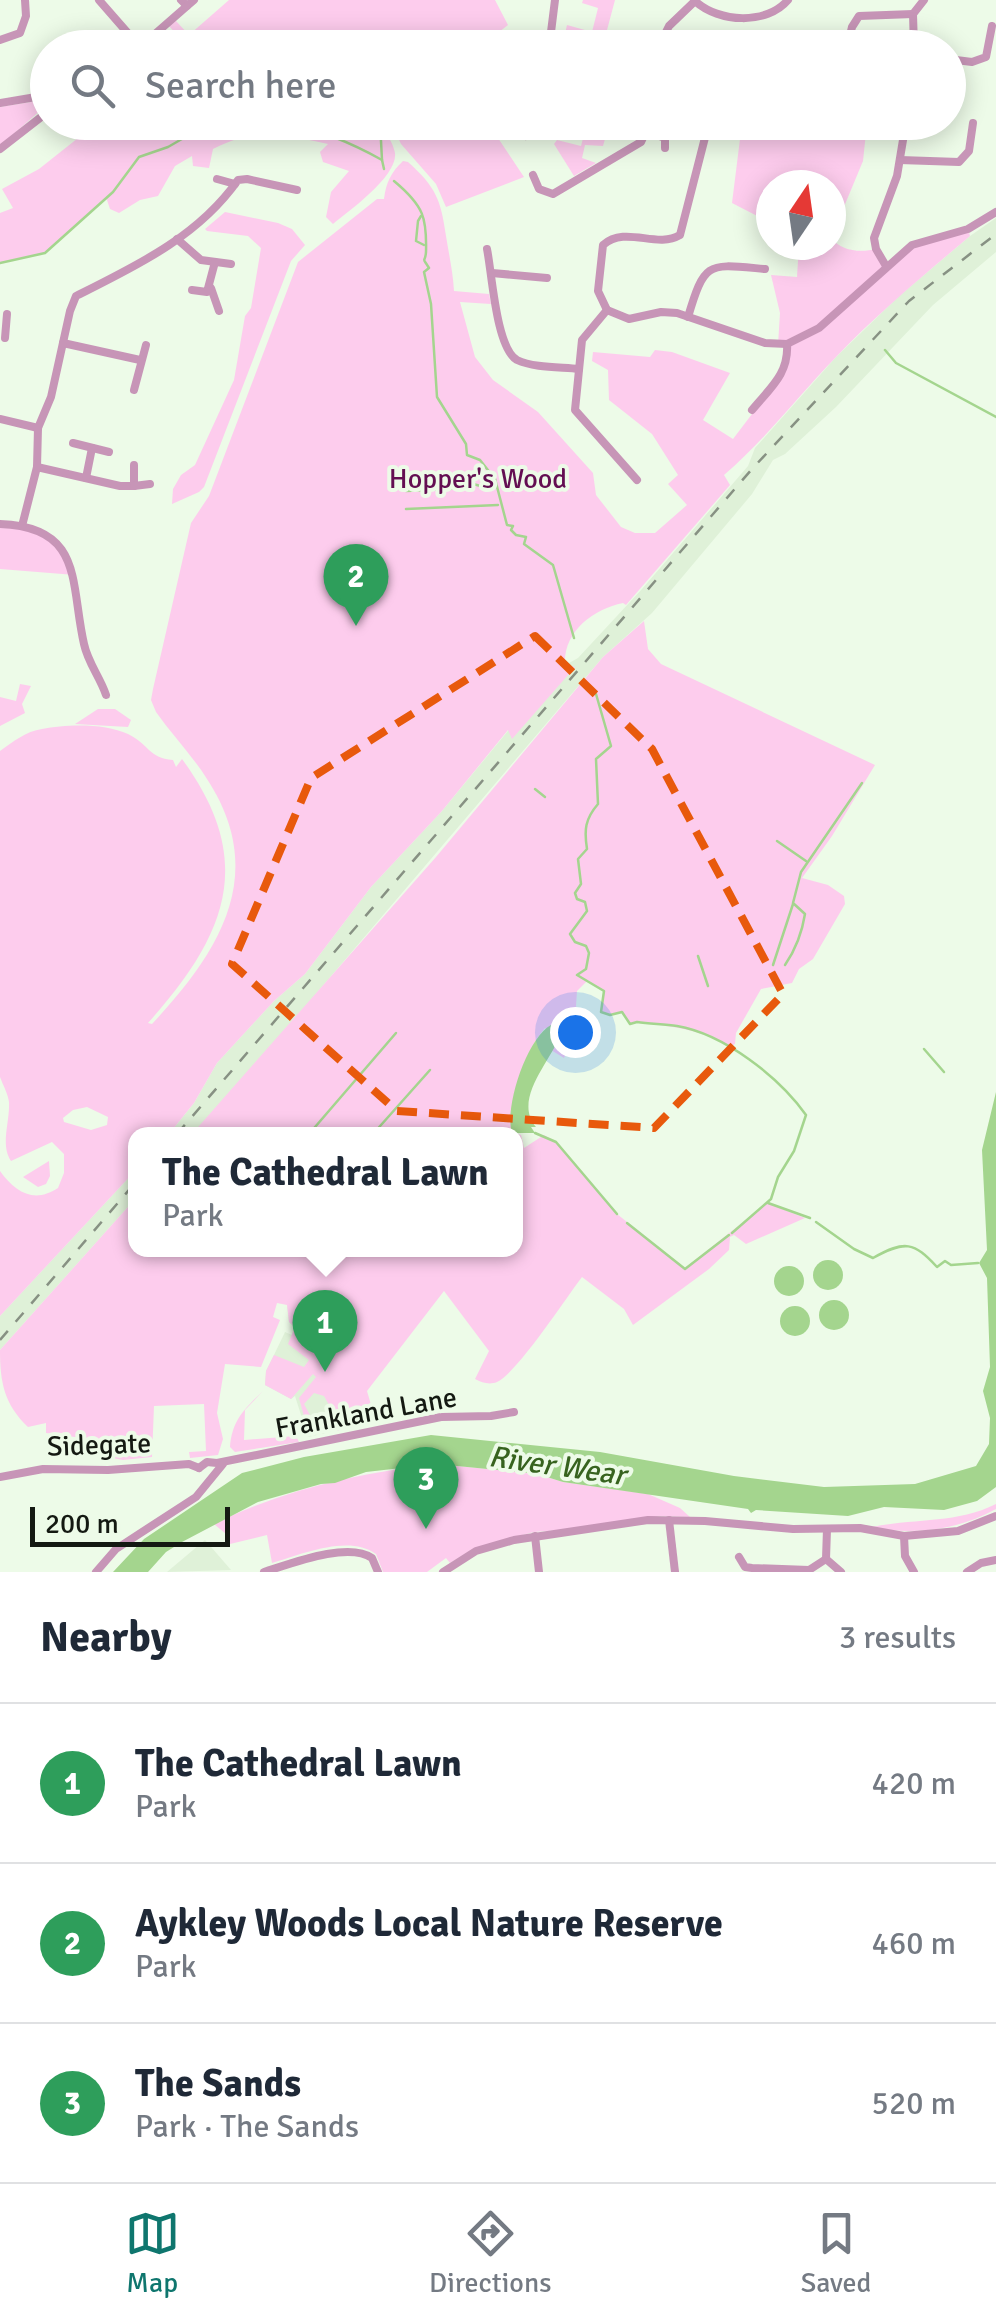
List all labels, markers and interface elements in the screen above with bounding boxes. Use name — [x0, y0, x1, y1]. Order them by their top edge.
search box — [30, 30, 966, 140]
icon: search — [65, 58, 120, 113]
text: Search here — [145, 62, 337, 109]
north arrow — [756, 170, 846, 260]
park label: Hopper's Wood — [389, 462, 567, 496]
pin: 2 — [324, 544, 388, 626]
your location — [550, 1007, 601, 1058]
popup — [128, 1127, 523, 1257]
text: The Cathedral Lawn — [162, 1149, 489, 1196]
text: Park — [162, 1196, 224, 1235]
pin: 1 — [292, 1290, 358, 1372]
street label: Frankland Lane — [273, 1380, 459, 1446]
street label: Sidegate — [46, 1426, 152, 1464]
water label: River Wear — [486, 1438, 631, 1494]
pin: 3 — [394, 1446, 458, 1529]
scale bar — [30, 1502, 230, 1546]
text: 200 m — [45, 1507, 119, 1541]
text: Nearby — [40, 1612, 172, 1663]
text: 3 results — [839, 1618, 956, 1657]
text: The Cathedral Lawn — [135, 1740, 462, 1787]
text: 1 — [64, 1764, 81, 1803]
text: 420 m — [872, 1764, 956, 1803]
text: Park — [135, 1787, 197, 1826]
text: Aykley Woods Local Nature Reserve — [135, 1900, 723, 1947]
text: 2 — [64, 1924, 81, 1963]
text: 460 m — [872, 1924, 956, 1963]
text: Park — [135, 1947, 197, 1986]
text: The Sands — [135, 2060, 301, 2107]
text: 3 — [64, 2084, 81, 2123]
text: 520 m — [872, 2084, 956, 2123]
text: Park · The Sands — [135, 2107, 359, 2146]
tab: Map — [125, 2206, 180, 2300]
tab: Directions — [429, 2206, 551, 2300]
tab: Saved — [801, 2206, 871, 2300]

